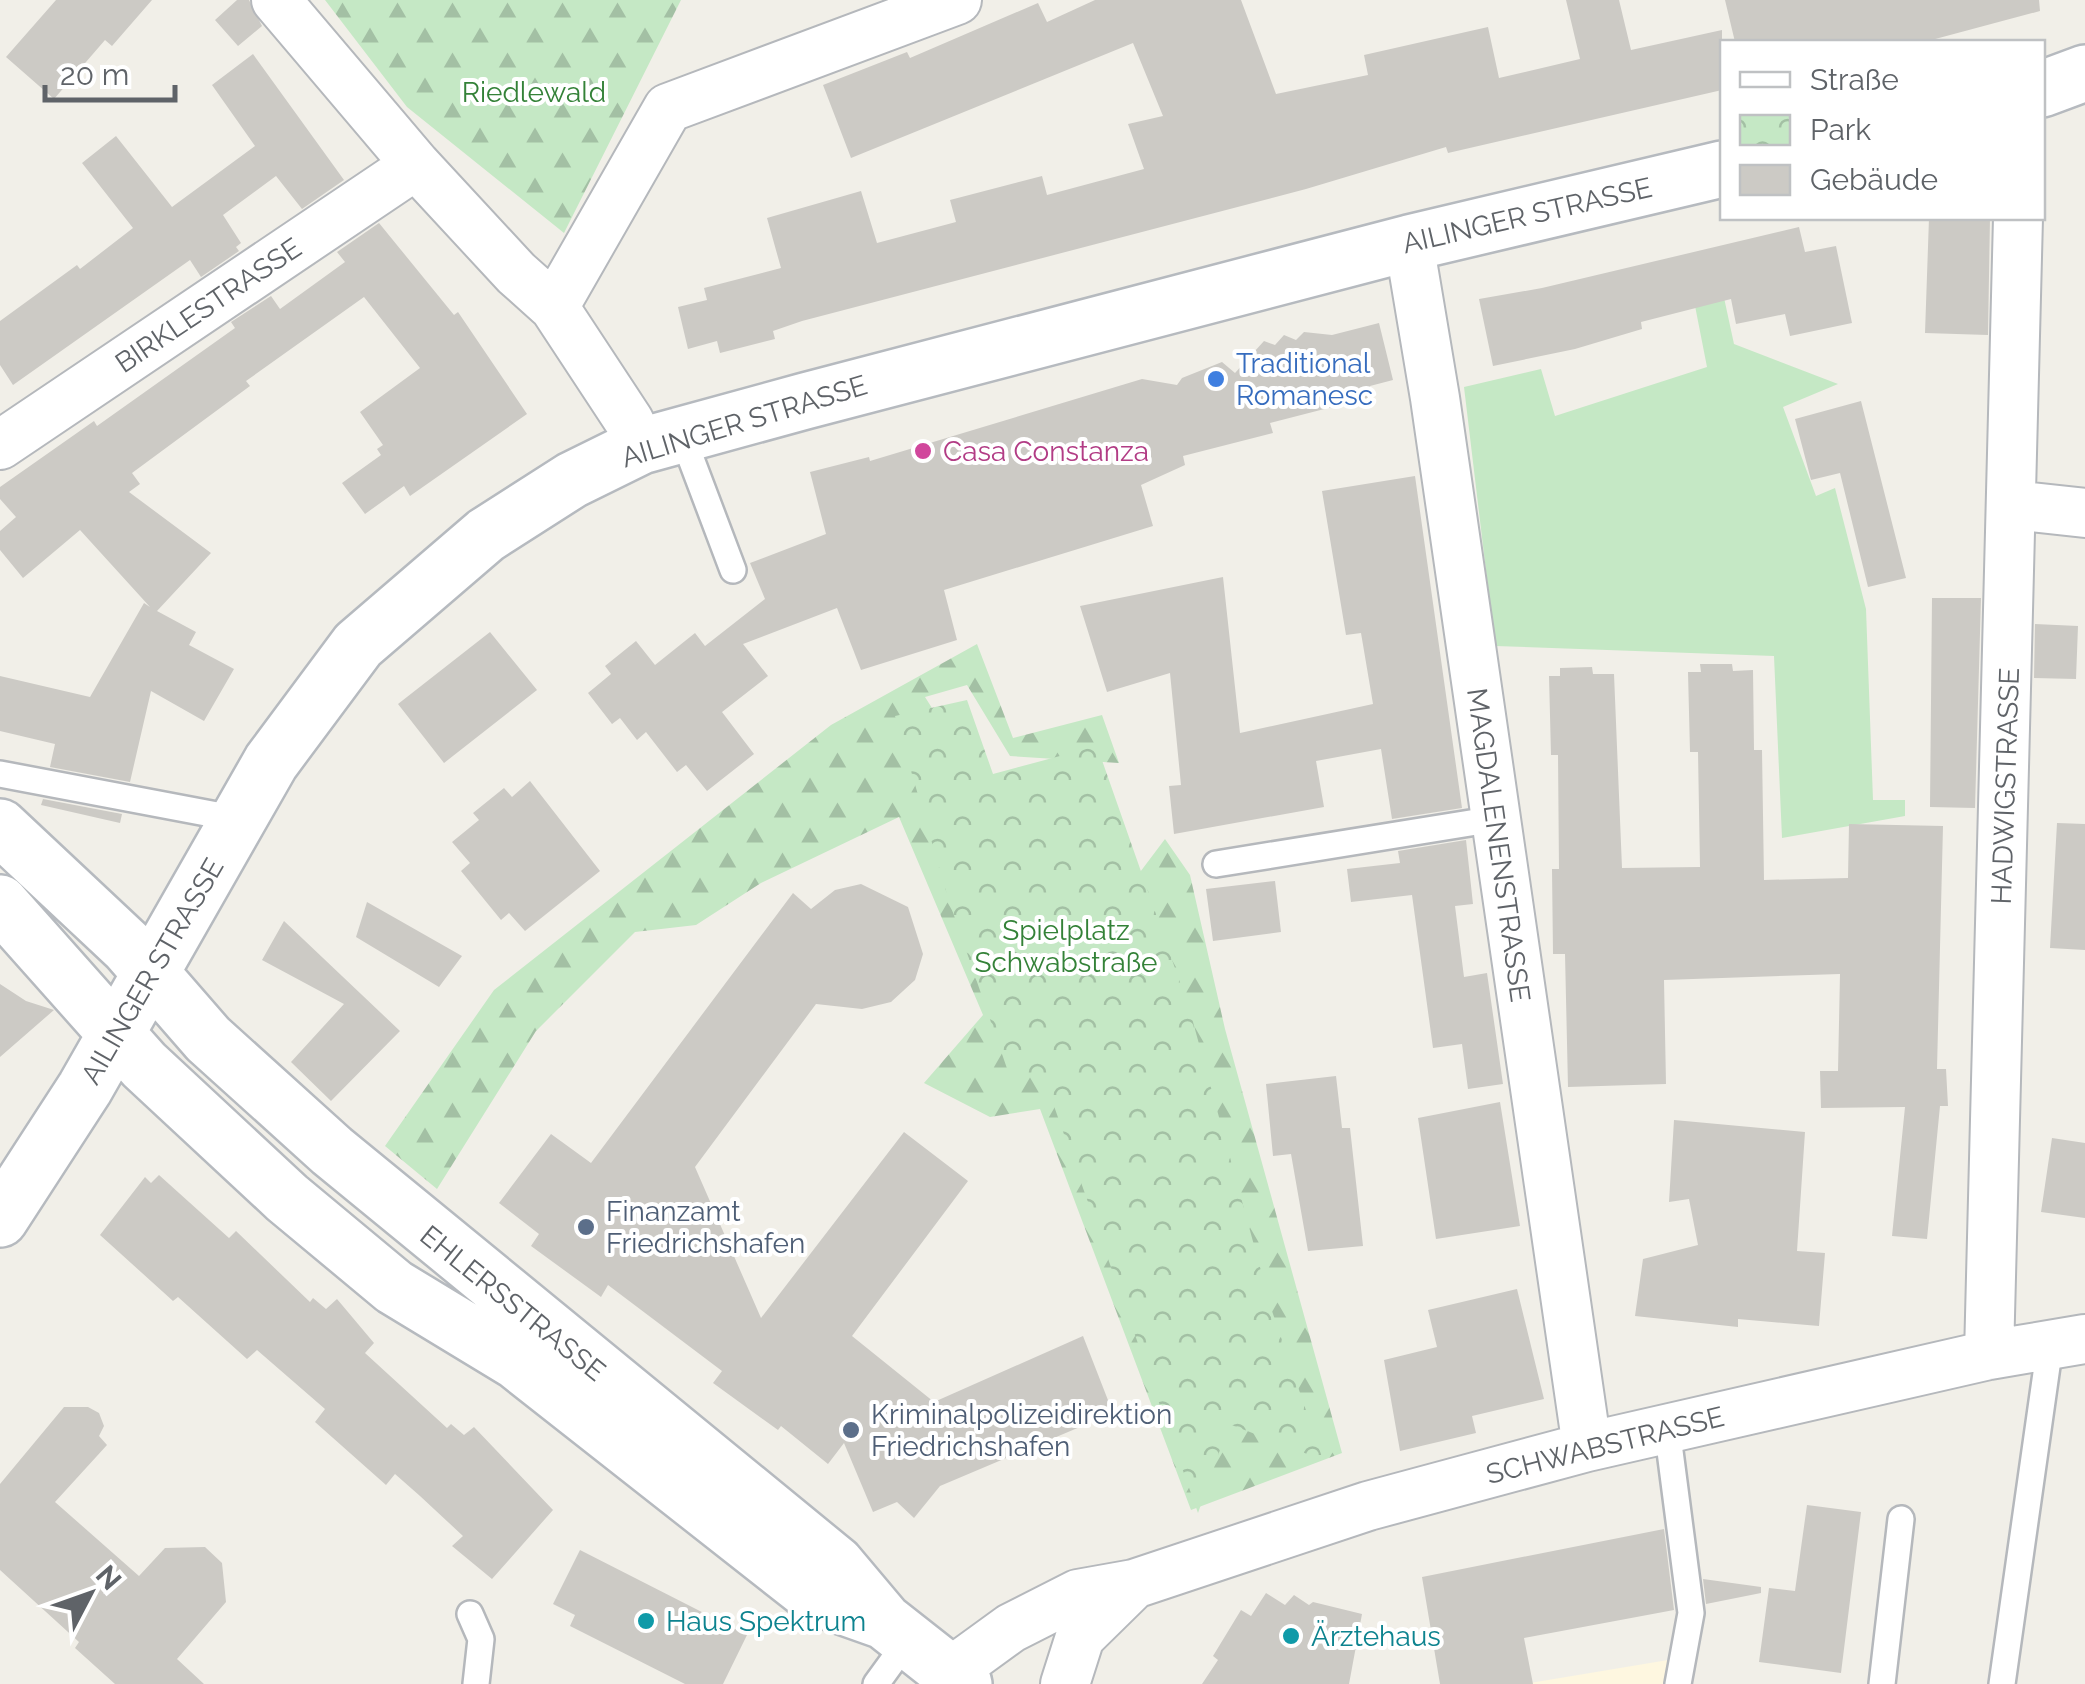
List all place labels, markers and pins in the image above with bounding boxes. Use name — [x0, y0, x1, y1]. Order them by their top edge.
place label: Traditional Romanesc — [1236, 347, 1373, 412]
marker: Traditional Romanesc — [1205, 368, 1227, 390]
place label: Casa Constanza — [943, 435, 1149, 468]
marker: Casa Constanza — [912, 440, 934, 462]
place label: Finanzamt Friedrichshafen — [606, 1195, 805, 1260]
marker: Finanzamt Friedrichshafen — [575, 1216, 597, 1238]
place label: Kriminalpolizeidirektion Friedrichshafen — [871, 1398, 1172, 1463]
marker: Kriminalpolizeidirektion Friedrichshafen — [840, 1419, 862, 1441]
place label: Haus Spektrum — [666, 1605, 866, 1638]
marker: Haus Spektrum — [635, 1610, 657, 1632]
place label: Ärztehaus — [1311, 1620, 1441, 1653]
marker: Ärztehaus — [1280, 1625, 1302, 1647]

